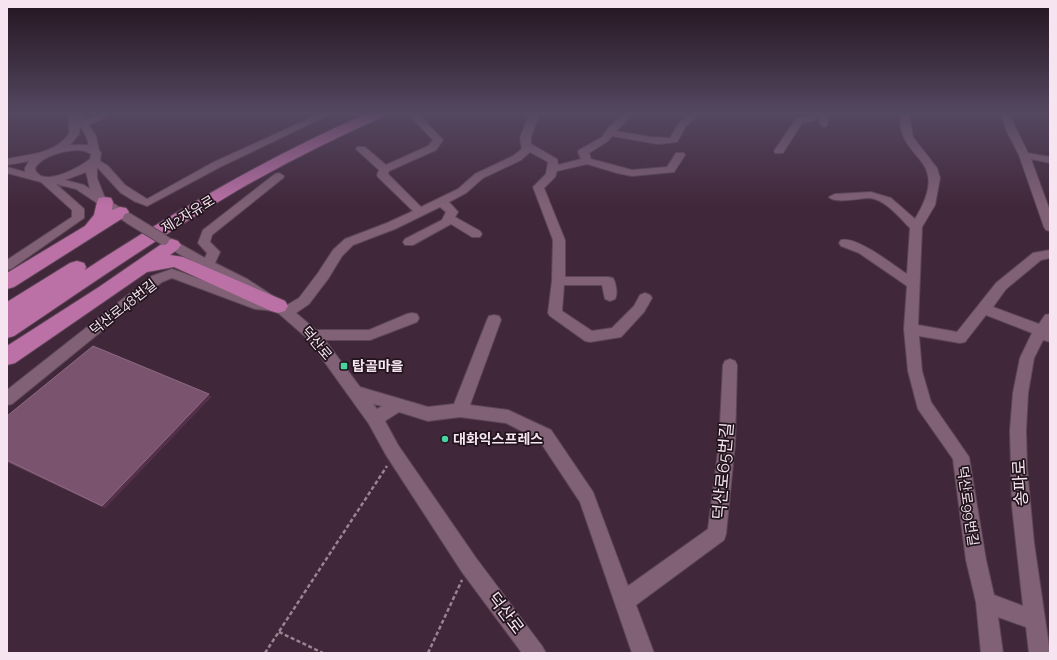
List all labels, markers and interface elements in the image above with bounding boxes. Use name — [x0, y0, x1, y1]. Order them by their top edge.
street label: 제2자유로 — [159, 192, 217, 236]
street label: 덕산로48번길 — [86, 276, 160, 338]
street label: 덕산로 — [298, 323, 336, 363]
place label: 탑골마을 — [352, 358, 404, 374]
marker: 탑골마을 — [339, 361, 349, 371]
street label: 덕산로65번길 — [709, 421, 737, 521]
place label: 대화익스프레스 — [453, 431, 543, 447]
marker: 대화익스프레스 — [440, 434, 450, 444]
street label: 송파로 — [1009, 459, 1031, 507]
street label: 덕산로99번길 — [954, 465, 982, 547]
street label: 덕산로 — [484, 588, 528, 638]

